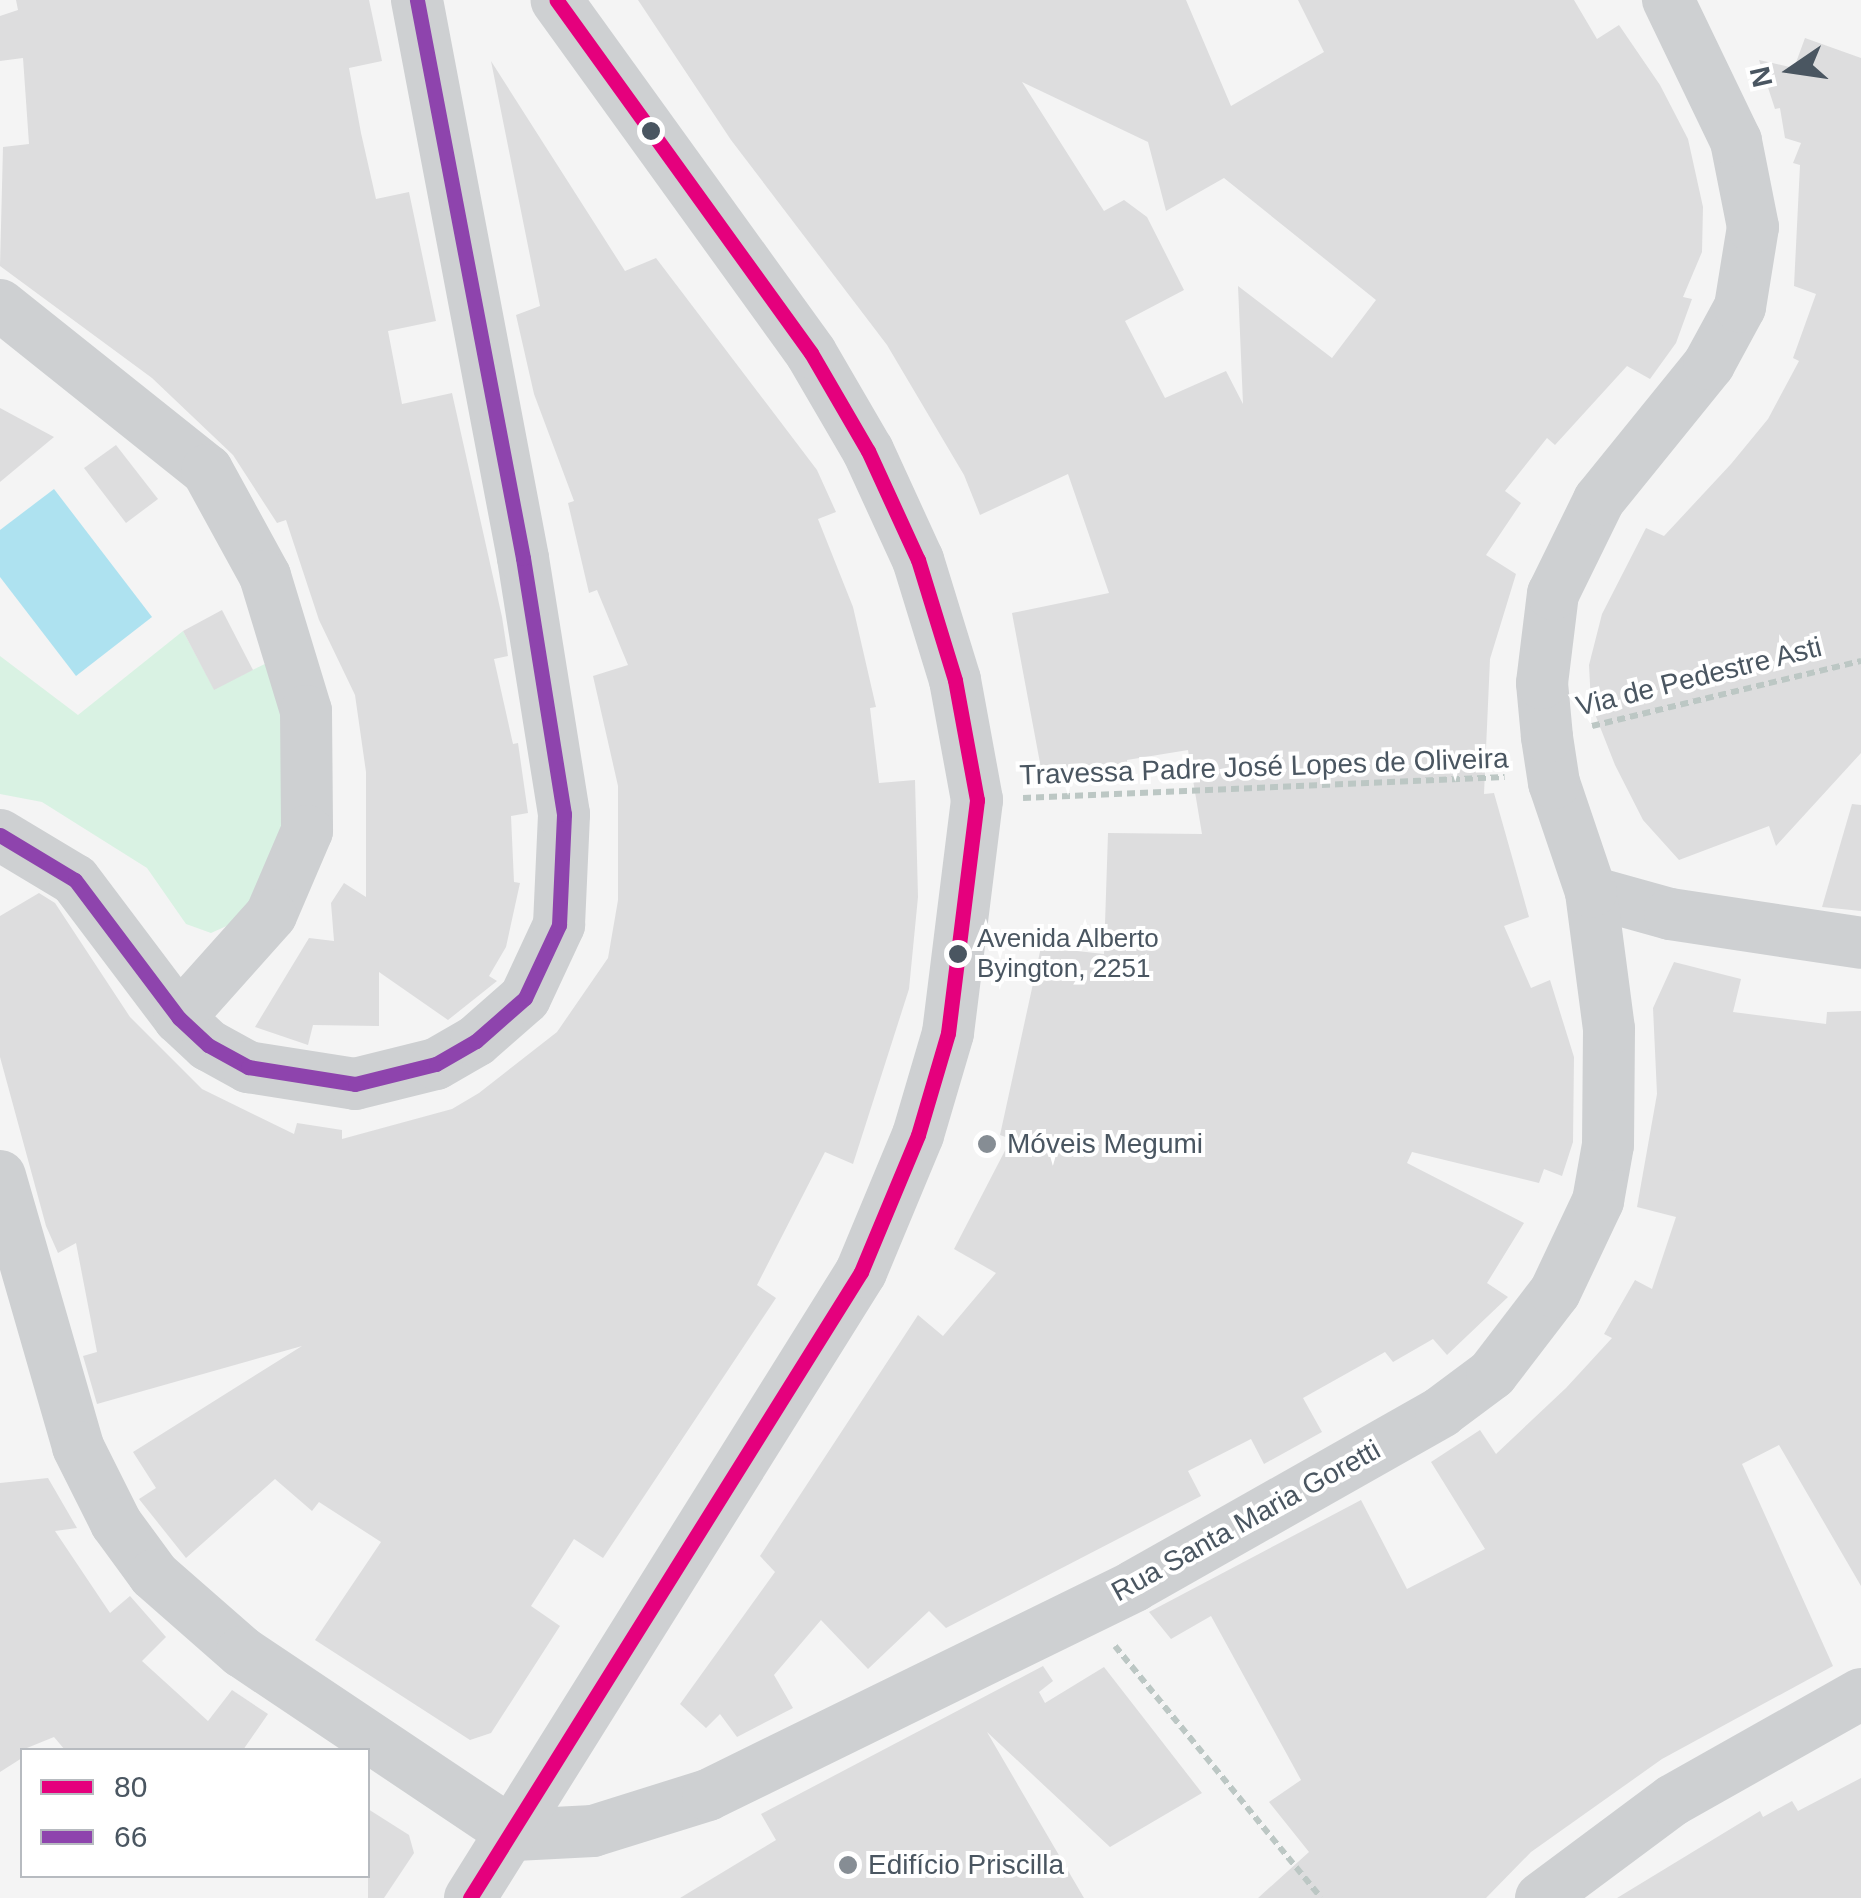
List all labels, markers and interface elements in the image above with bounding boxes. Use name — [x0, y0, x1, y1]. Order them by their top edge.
north arrow — [1741, 20, 1841, 120]
text: N — [1744, 64, 1779, 90]
unlabelled marker — [641, 121, 661, 141]
street label: Via de Pedestre Asti — [1572, 630, 1826, 724]
street label: Travessa Padre José Lopes de Oliveira — [1019, 742, 1509, 792]
place label: Avenida Alberto Byington, 2251 — [977, 923, 1160, 984]
marker: Avenida Alberto Byington, 2251 — [948, 944, 968, 964]
place label: Móveis Megumi — [1007, 1127, 1203, 1161]
marker: Móveis Megumi — [976, 1133, 998, 1155]
street label: Rua Santa Maria Goretti — [1106, 1433, 1386, 1609]
legend — [20, 1748, 370, 1878]
text: 80 — [114, 1770, 147, 1803]
text: 66 — [114, 1820, 147, 1853]
place label: Edifício Priscilla — [868, 1848, 1064, 1882]
marker: Edifício Priscilla — [837, 1854, 859, 1876]

